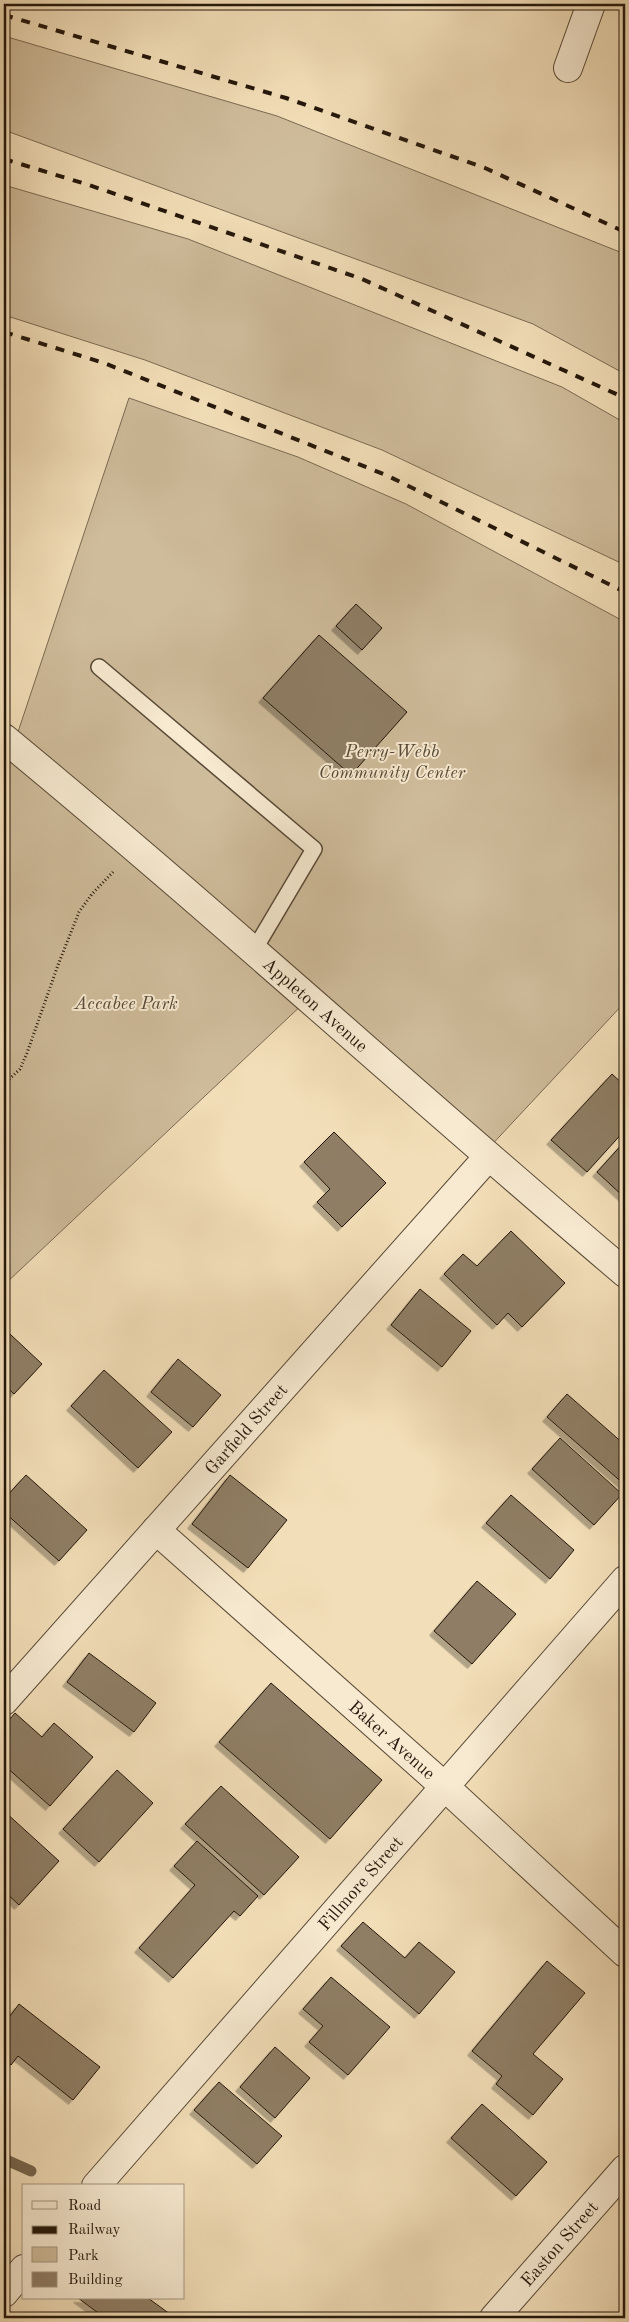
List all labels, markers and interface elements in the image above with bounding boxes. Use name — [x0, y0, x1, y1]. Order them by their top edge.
park label: Perry-Webb Community Center — [319, 743, 467, 782]
street label: Appleton Avenue — [259, 955, 371, 1056]
park label: Accabee Park — [73, 995, 178, 1013]
street label: Garfield Street — [202, 1381, 291, 1478]
street label: Baker Avenue — [345, 1698, 438, 1784]
street label: Fillmore Street — [315, 1833, 407, 1934]
legend — [22, 2184, 185, 2300]
street label: Easton Street — [518, 2198, 602, 2290]
text: Road — [68, 2199, 102, 2214]
text: Railway — [68, 2223, 121, 2238]
text: Park — [68, 2249, 99, 2264]
text: Building — [68, 2273, 123, 2288]

